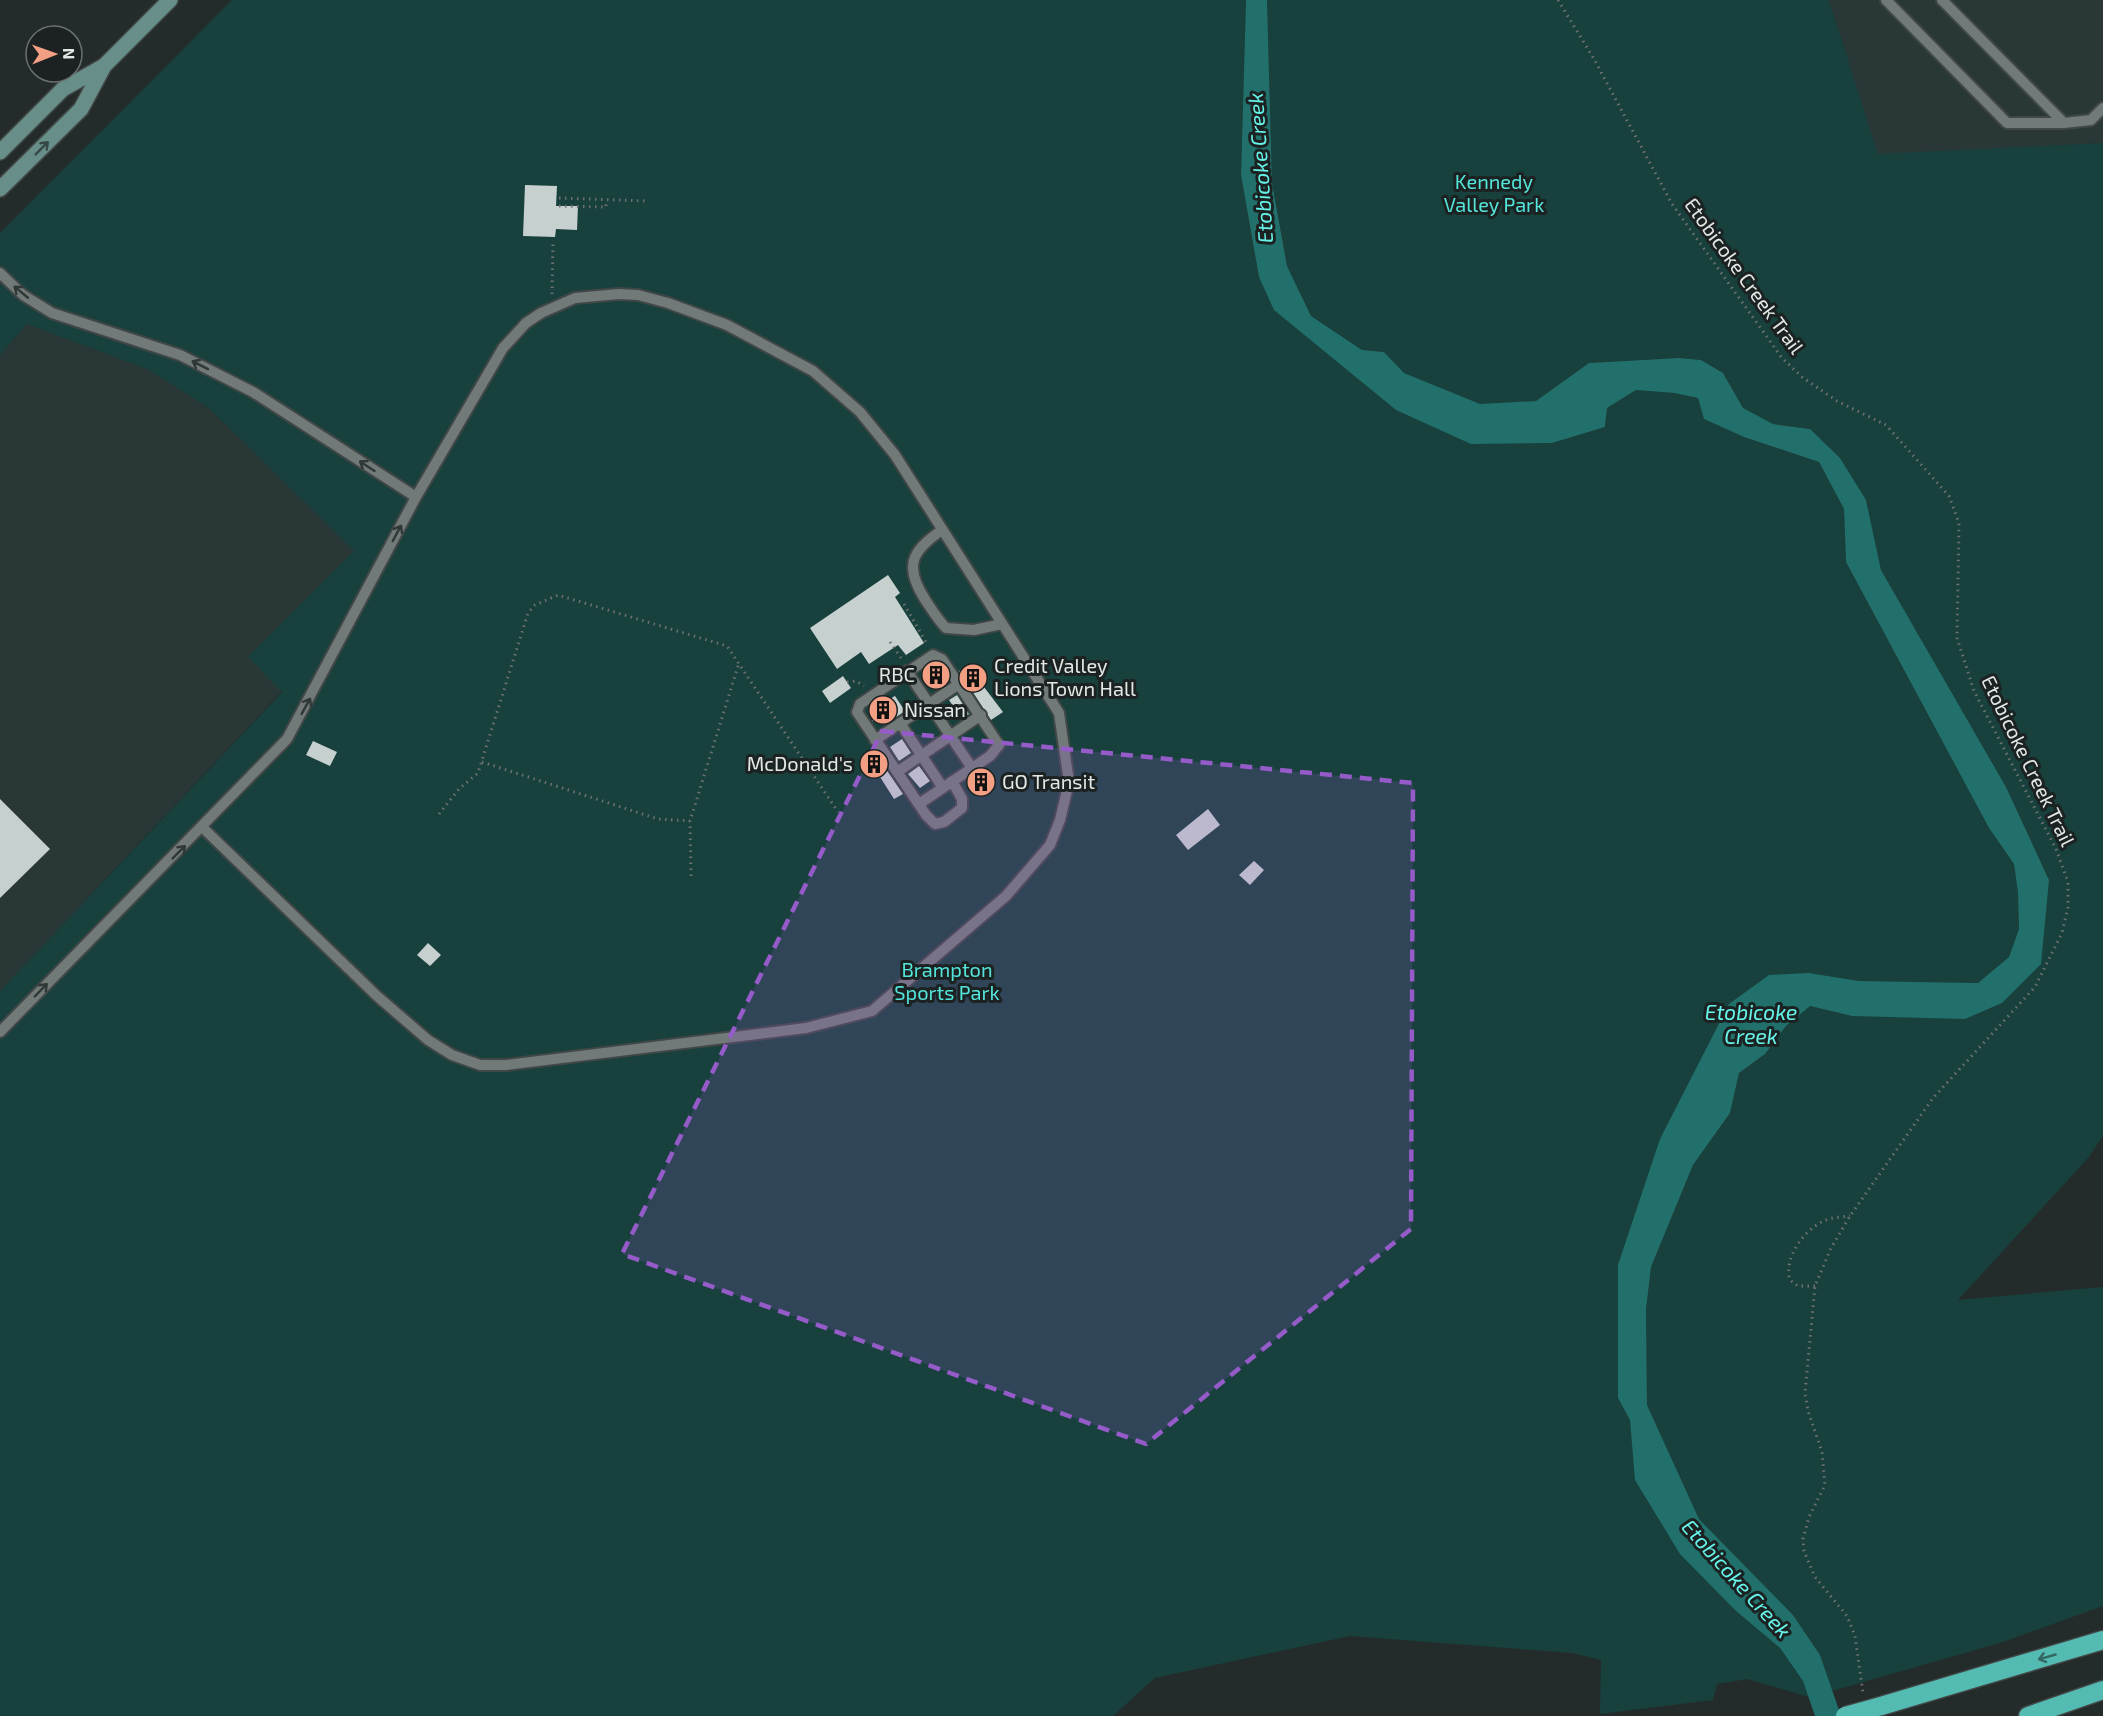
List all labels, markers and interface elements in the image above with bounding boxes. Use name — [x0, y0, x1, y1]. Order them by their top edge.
north arrow — [24, 24, 84, 84]
text: N — [60, 48, 79, 60]
water label: Etobicoke Creek — [1242, 92, 1277, 244]
one-way arrow — [34, 141, 49, 156]
park label: Kennedy Valley Park — [1444, 169, 1544, 216]
street label: Etobicoke Creek Trail — [1680, 193, 1809, 358]
one-way arrow — [13, 286, 29, 299]
one-way arrow — [192, 359, 210, 370]
one-way arrow — [359, 459, 376, 471]
one-way arrow — [392, 525, 403, 543]
place label: Credit Valley Lions Town Hall — [994, 653, 1136, 700]
building icon: RBC — [920, 659, 952, 691]
place label: RBC — [879, 662, 915, 686]
building icon: Credit Valley Lions Town Hall — [957, 662, 989, 694]
street label: Etobicoke Creek Trail — [1977, 671, 2081, 850]
building icon: Nissan — [867, 694, 899, 726]
place label: Nissan — [904, 697, 966, 721]
one-way arrow — [300, 698, 312, 715]
building icon: McDonald's — [858, 748, 890, 780]
place label: McDonald's — [747, 751, 853, 775]
building icon: GO Transit — [965, 766, 997, 798]
place label: GO Transit — [1002, 769, 1095, 793]
one-way arrow — [171, 844, 186, 859]
park label: Brampton Sports Park — [894, 957, 1000, 1004]
one-way arrow — [34, 982, 48, 997]
water label: Etobicoke Creek — [1705, 999, 1797, 1048]
water label: Etobicoke Creek — [1677, 1514, 1797, 1642]
one-way arrow — [2038, 1652, 2057, 1663]

